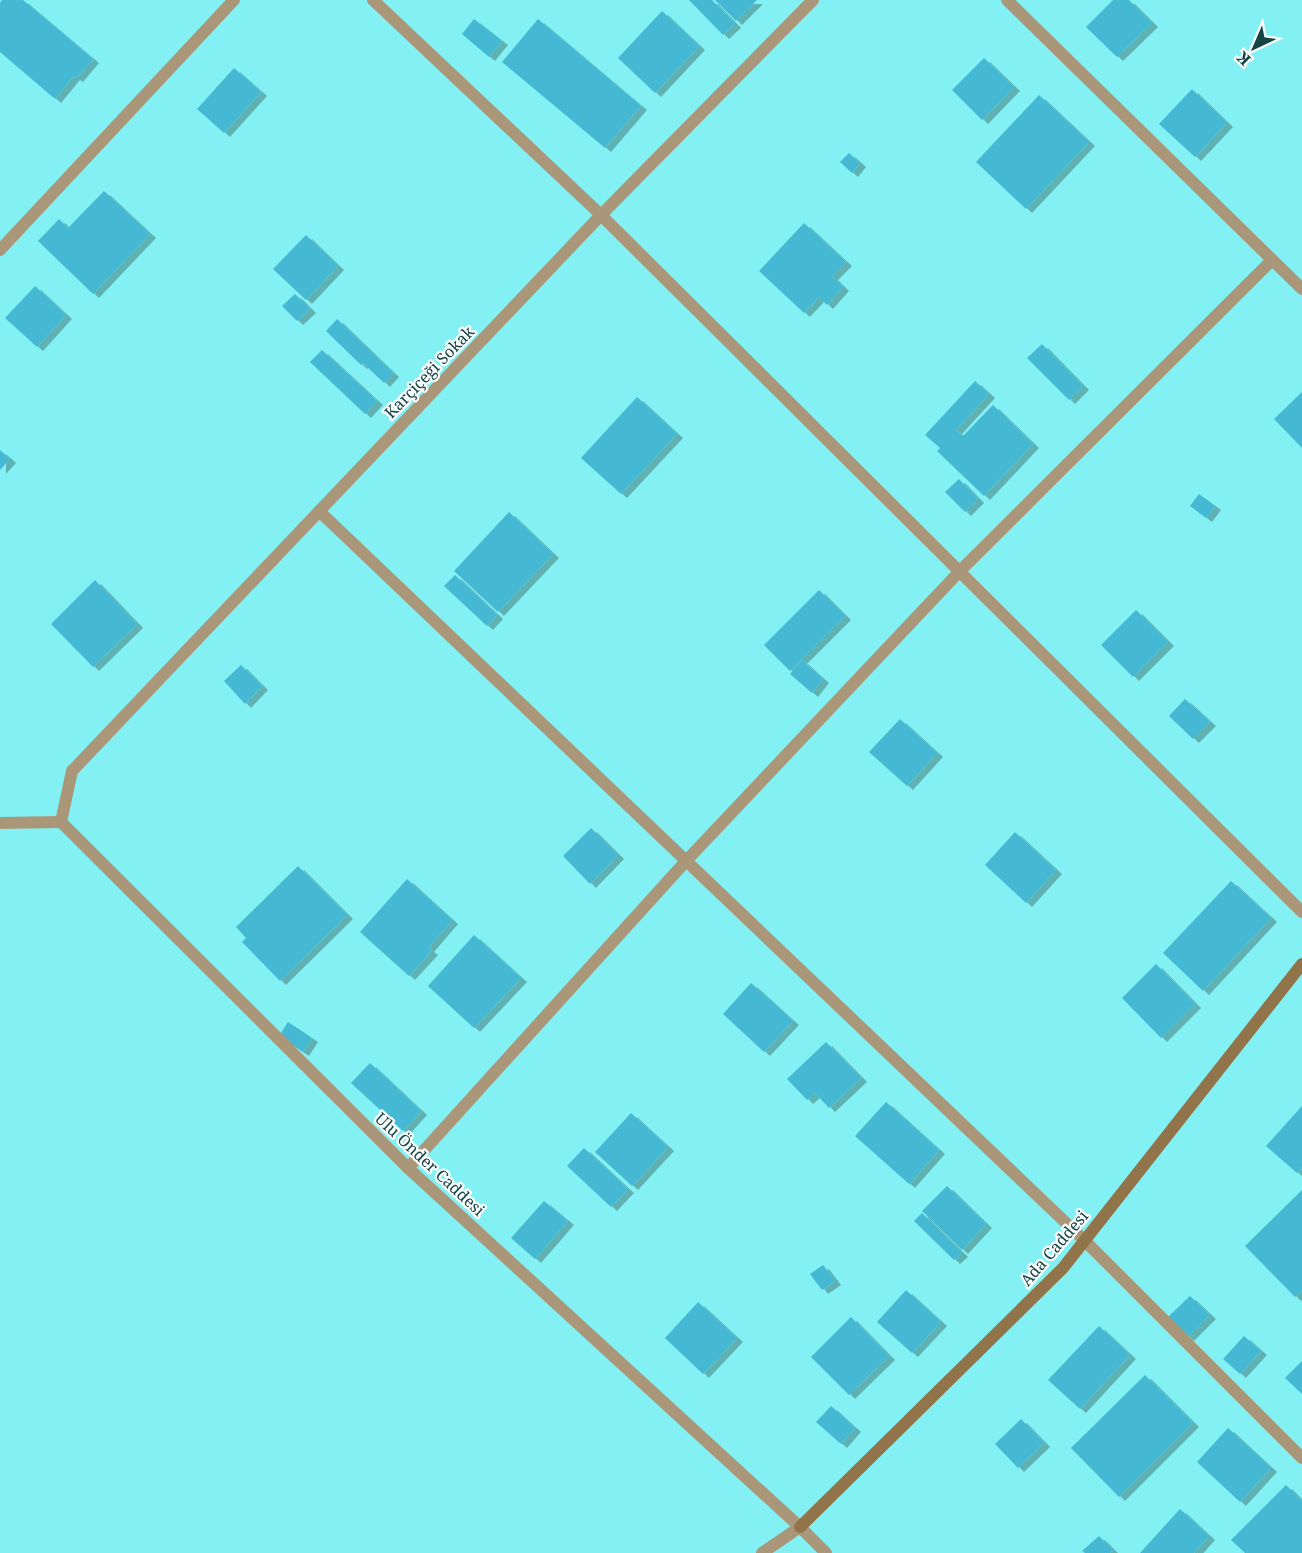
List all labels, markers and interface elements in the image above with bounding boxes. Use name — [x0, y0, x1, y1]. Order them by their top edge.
north arrow — [1224, 18, 1284, 78]
text: K — [1232, 47, 1255, 71]
street label: Karçiçeği Sokak — [379, 320, 479, 423]
street label: Ulu Önder Caddesi — [370, 1107, 490, 1221]
street label: Ada Caddesi — [1015, 1206, 1093, 1290]

